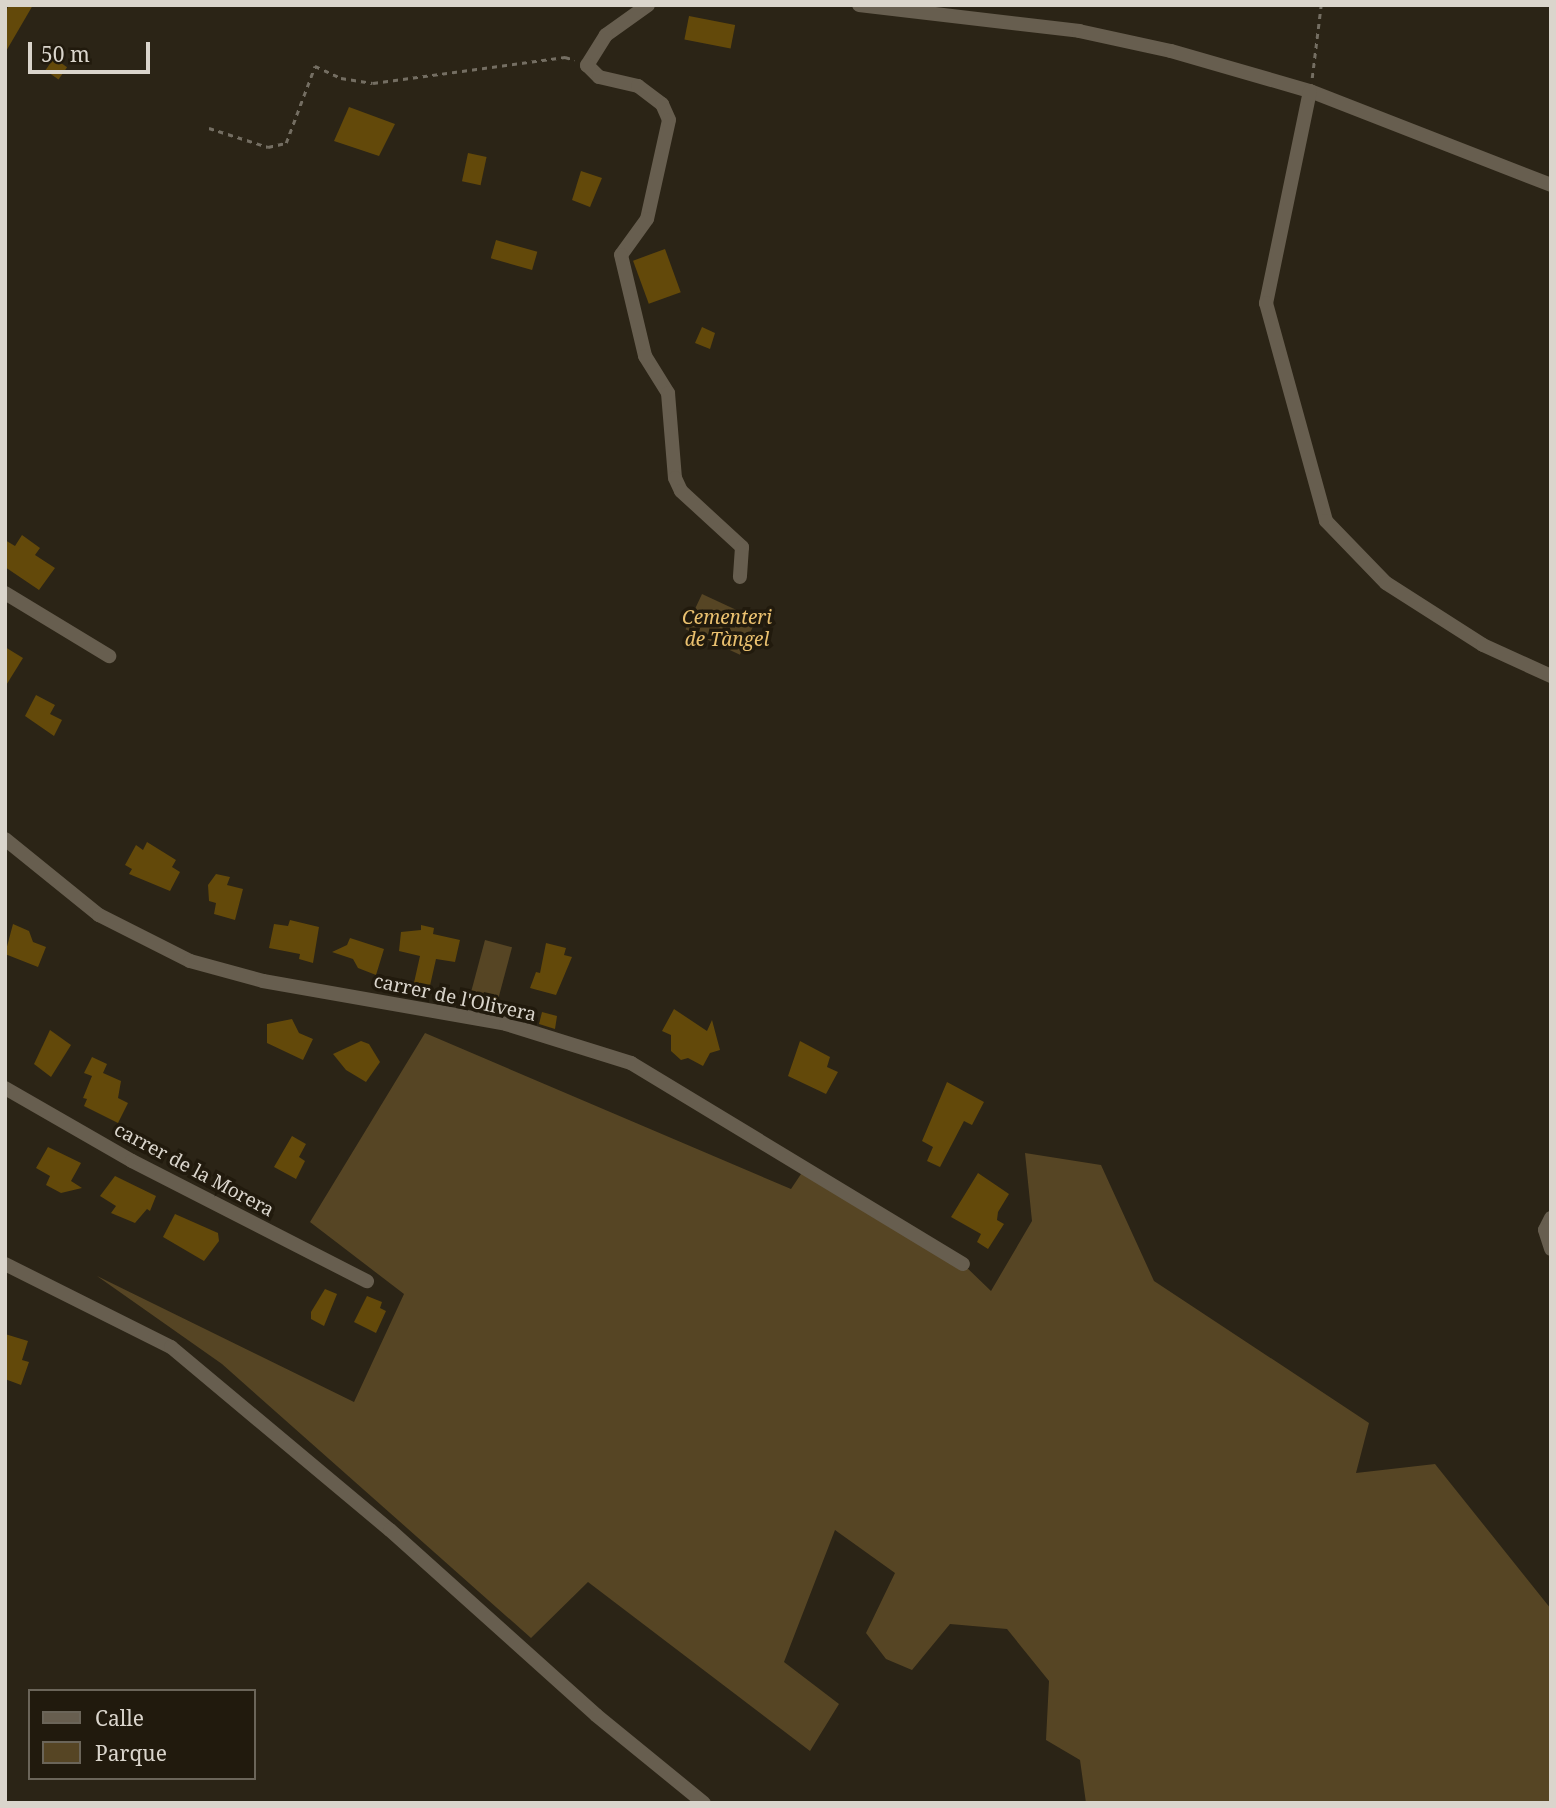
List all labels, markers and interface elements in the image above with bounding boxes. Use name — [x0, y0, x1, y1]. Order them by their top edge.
scale bar — [32, 28, 154, 72]
text: 50 m — [41, 40, 90, 68]
park label: Cementeri de Tàngel — [682, 607, 772, 651]
street label: carrer de l'Olivera — [372, 970, 538, 1026]
street label: carrer de la Morera — [110, 1118, 278, 1222]
legend — [28, 1689, 256, 1780]
text: Calle — [95, 1704, 144, 1732]
text: Parque — [95, 1739, 167, 1767]

